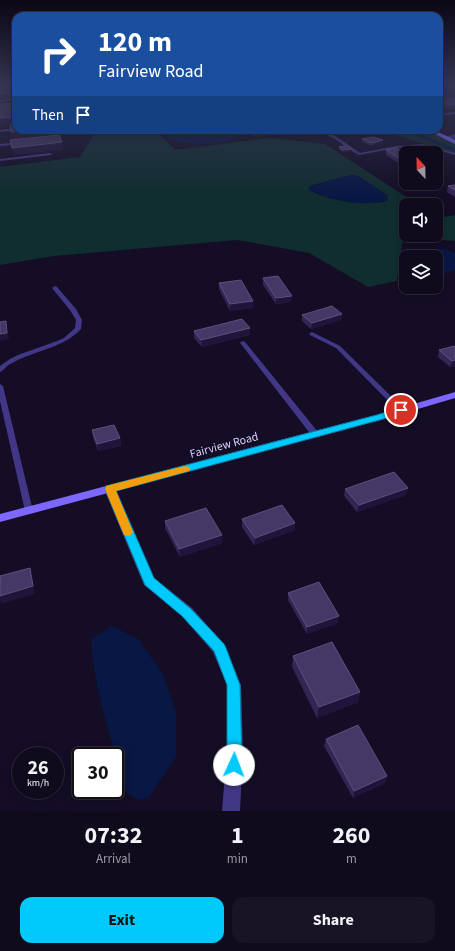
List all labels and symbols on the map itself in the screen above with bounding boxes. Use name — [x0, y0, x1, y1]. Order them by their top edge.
north arrow — [399, 146, 443, 190]
pin — [384, 393, 418, 427]
street label: Fairview Road — [188, 428, 260, 463]
position arrow — [213, 744, 255, 786]
speed limit sign: 30 — [72, 747, 124, 799]

